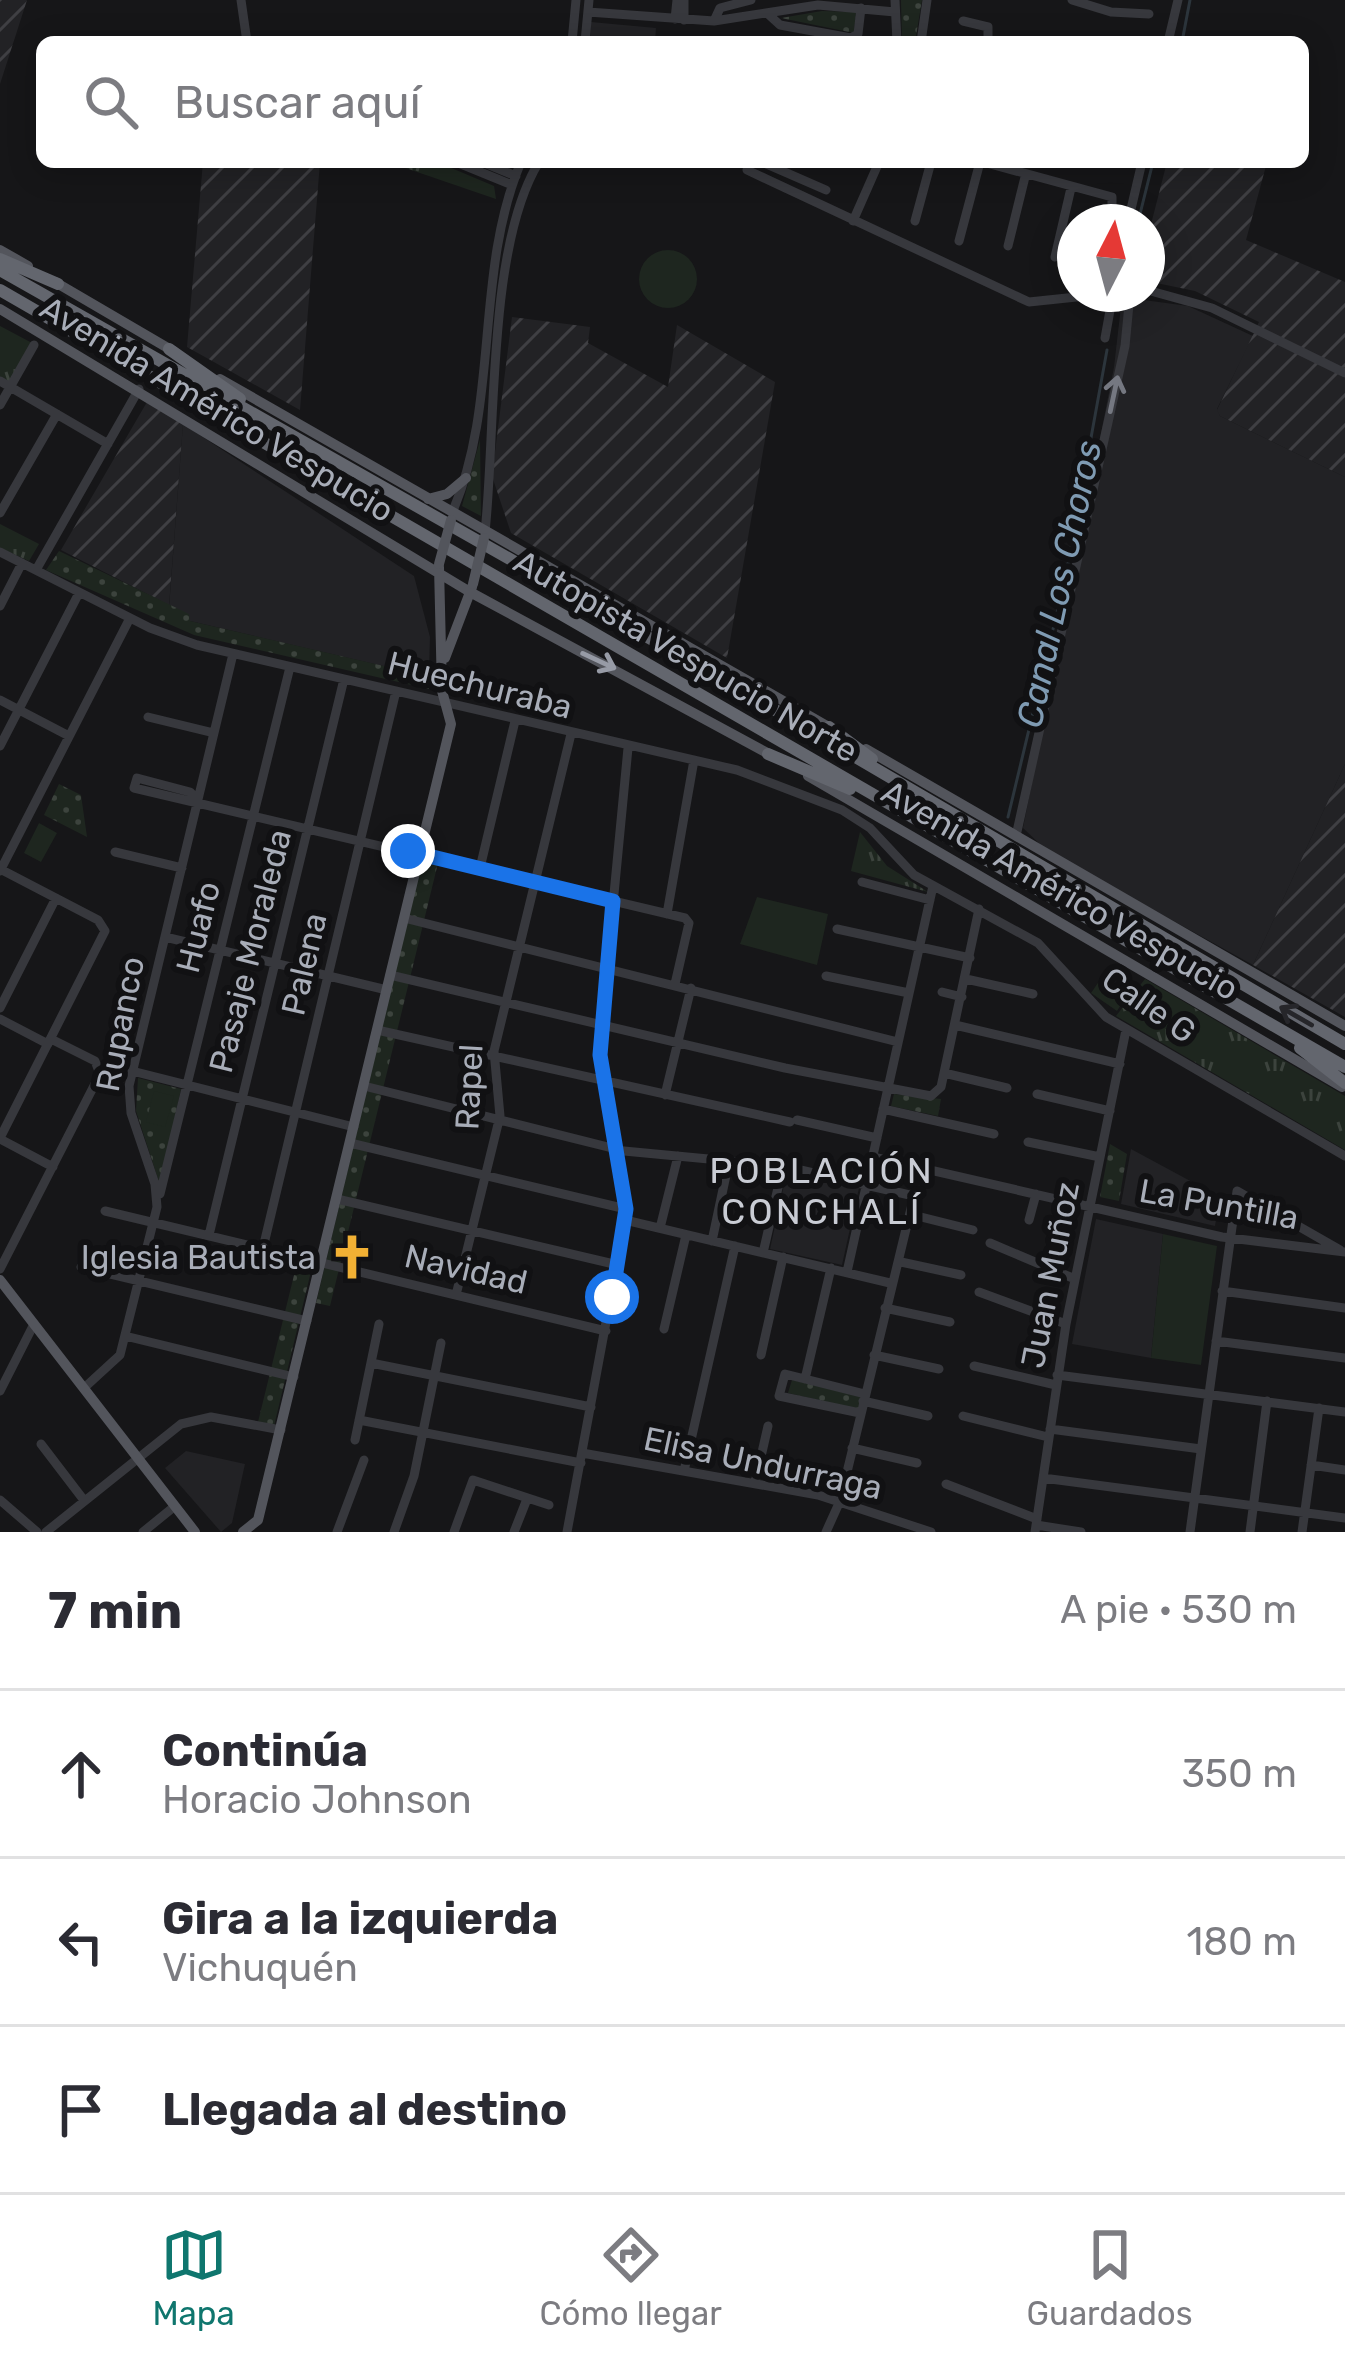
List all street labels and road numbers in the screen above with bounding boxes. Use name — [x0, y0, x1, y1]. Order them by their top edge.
street label: Avenida Américo Vespucio — [33, 288, 401, 530]
street label: Autopista Vespucio Norte — [507, 542, 865, 770]
street label: Huechuraba — [384, 643, 576, 727]
street label: Avenida Américo Vespucio — [875, 772, 1245, 1008]
street label: Pasaje Moraleda — [201, 825, 299, 1077]
street label: Huafo — [168, 877, 228, 977]
street label: Palena — [273, 909, 335, 1019]
street label: Rupanco — [88, 953, 152, 1095]
street label: Calle G — [1095, 959, 1203, 1051]
street label: Rapel — [447, 1043, 491, 1131]
street label: La Puntilla — [1136, 1171, 1302, 1237]
street label: Juan Muñoz — [1013, 1179, 1087, 1371]
street label: Navidad — [401, 1236, 531, 1302]
street label: Elisa Undurraga — [640, 1419, 886, 1507]

